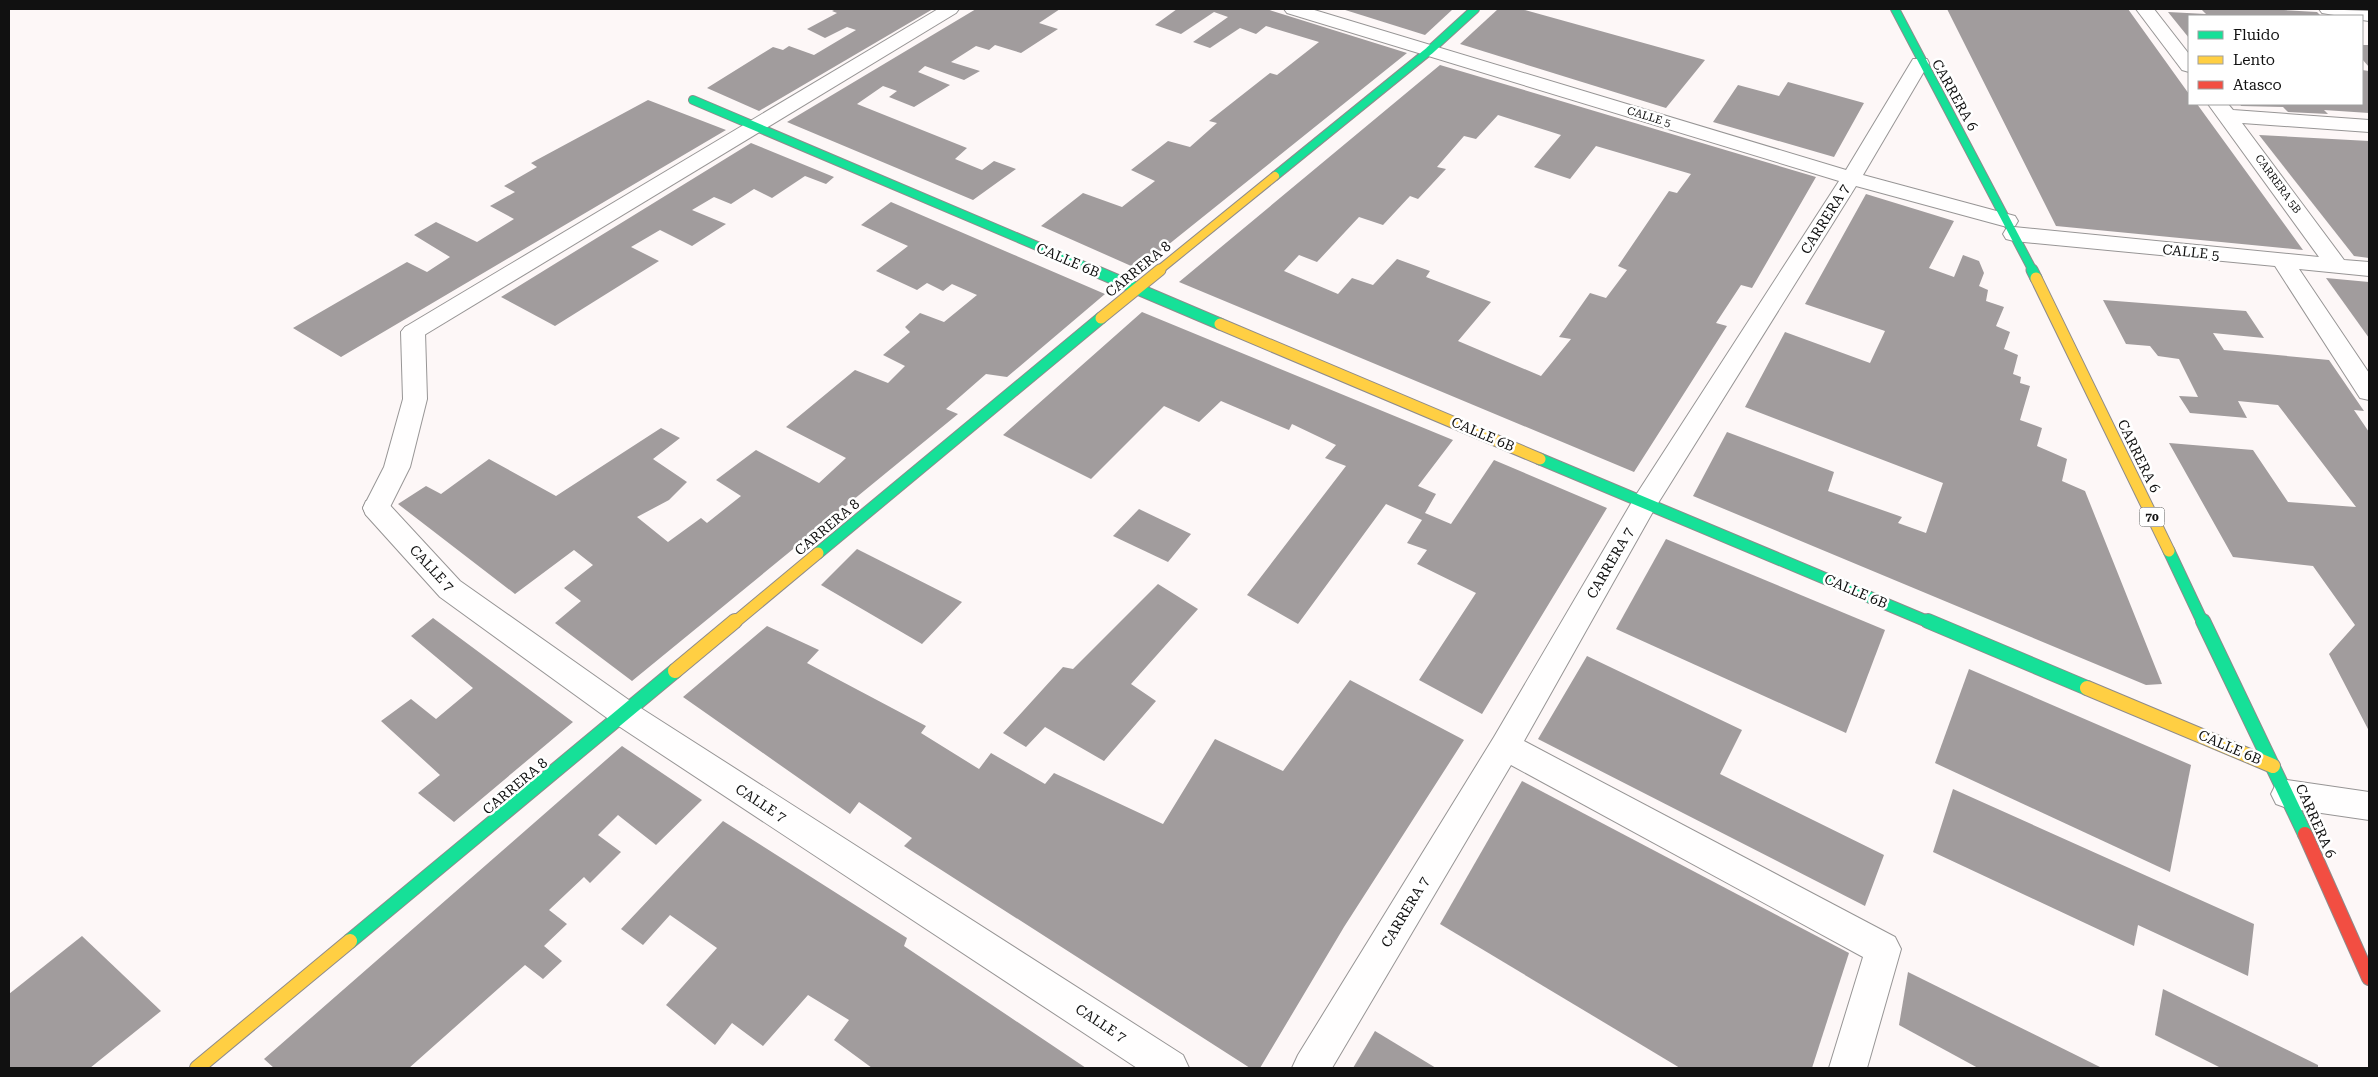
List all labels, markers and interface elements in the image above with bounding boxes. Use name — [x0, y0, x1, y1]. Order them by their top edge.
legend — [2188, 15, 2363, 105]
text: Fluido — [2233, 26, 2280, 44]
text: Lento — [2233, 51, 2275, 69]
street label: CARRERA 6 — [1929, 56, 1981, 134]
text: Atasco — [2233, 76, 2282, 94]
street label: CALLE 5 — [1625, 104, 1673, 130]
street label: CARRERA 5B — [2252, 152, 2304, 216]
street label: CARRERA 7 — [1797, 181, 1853, 257]
street label: CARRERA 8 — [1102, 238, 1174, 300]
street label: CALLE 6B — [1034, 240, 1102, 280]
street label: CALLE 5 — [2162, 241, 2221, 263]
street label: CALLE 6B — [1449, 414, 1517, 454]
street label: CARRERA 6 — [2114, 417, 2164, 495]
street label: CARRERA 8 — [791, 495, 863, 559]
road number: 70 — [2140, 508, 2164, 526]
street label: CARRERA 7 — [1583, 525, 1637, 601]
street label: CALLE 7 — [407, 542, 458, 595]
street label: CALLE 6B — [1822, 571, 1890, 611]
street label: CALLE 6B — [2196, 727, 2264, 767]
street label: CARRERA 8 — [479, 754, 551, 818]
street label: CALLE 7 — [733, 781, 790, 825]
street label: CARRERA 6 — [2293, 782, 2339, 861]
street label: CARRERA 7 — [1378, 874, 1432, 950]
street label: CALLE 7 — [1073, 1001, 1130, 1045]

